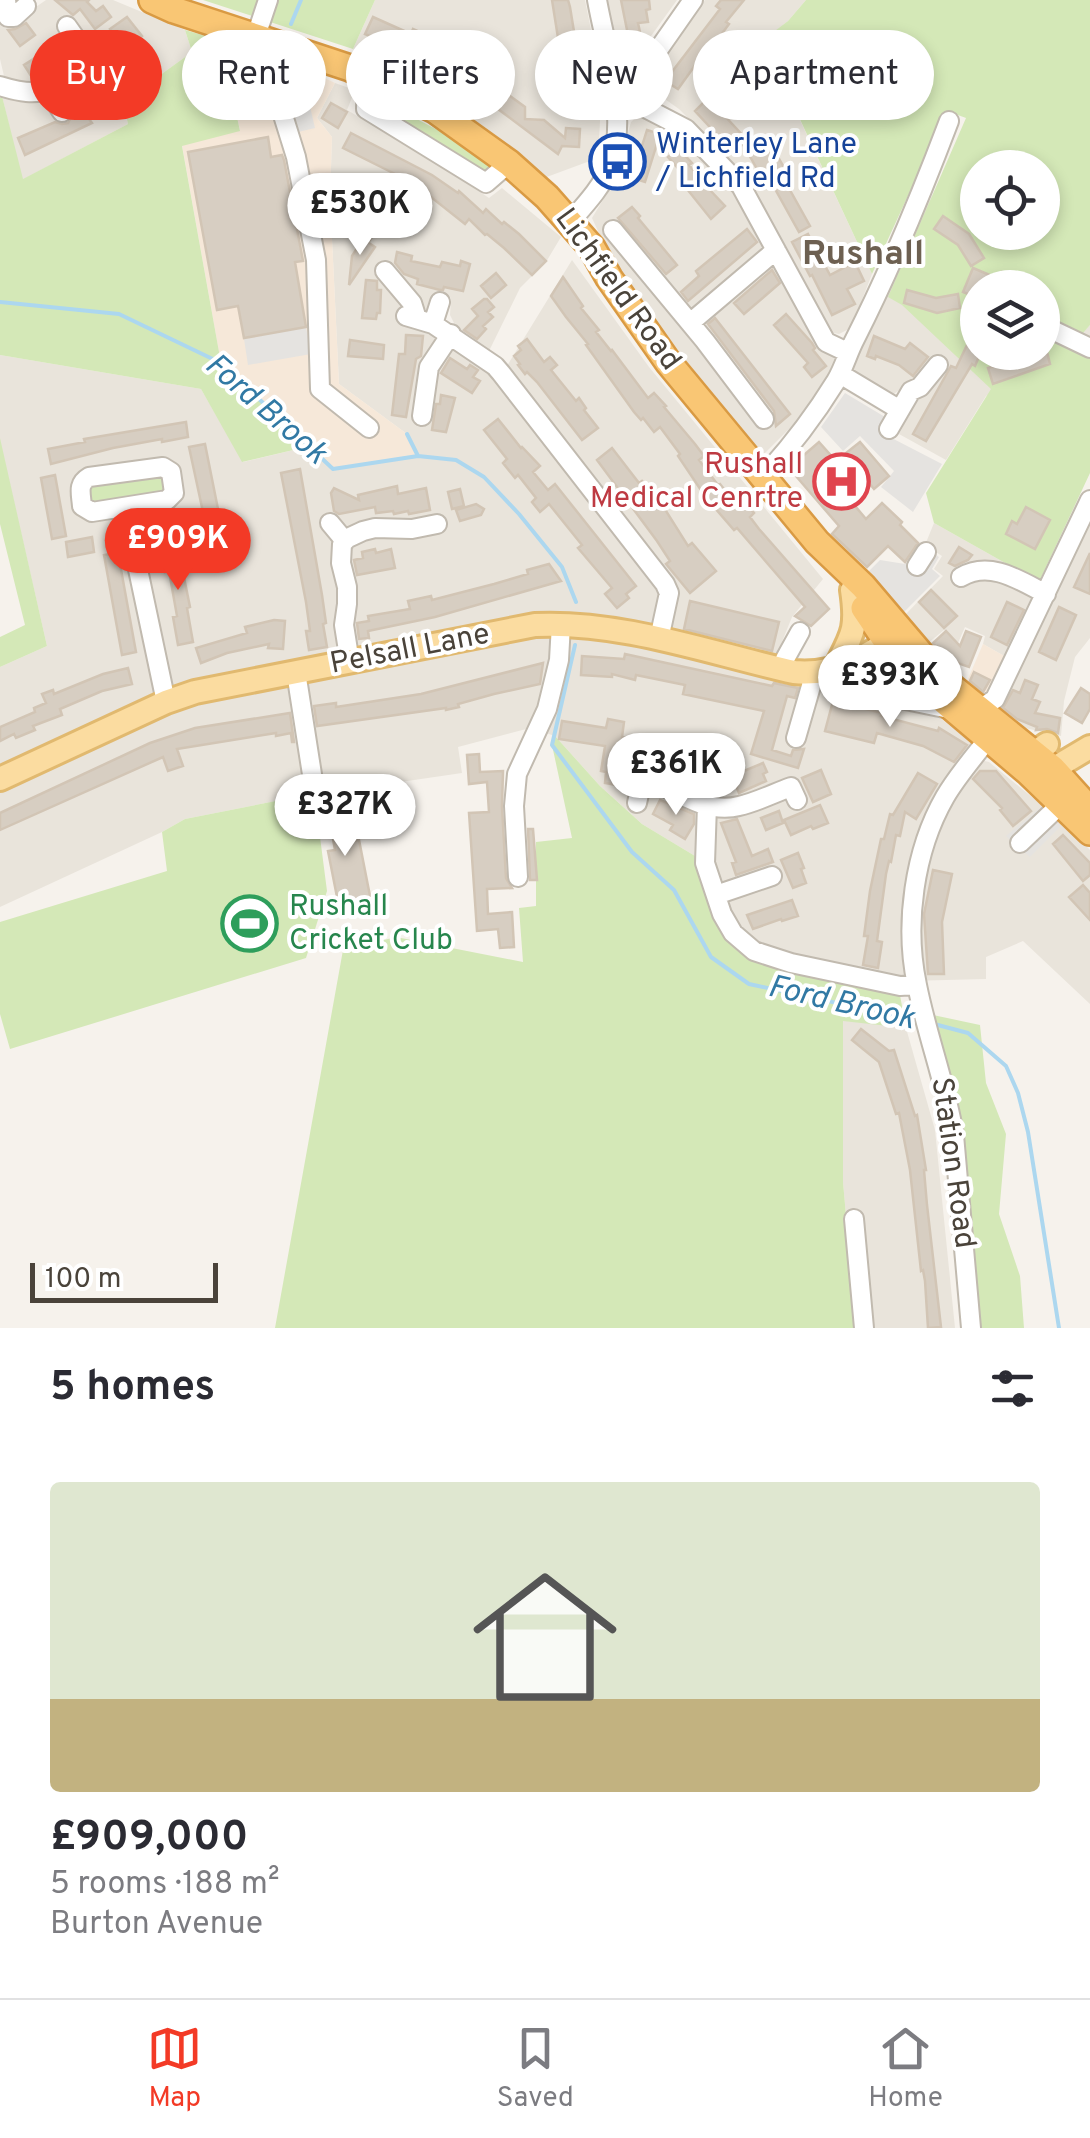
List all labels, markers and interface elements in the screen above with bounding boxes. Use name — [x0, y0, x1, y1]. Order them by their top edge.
chip: Buy — [30, 30, 162, 120]
chip: Rent — [182, 30, 326, 120]
chip: Filters — [346, 30, 515, 120]
chip: New — [535, 30, 673, 120]
chip: Apartment — [693, 30, 934, 120]
place label: Winterley Lane / Lichfield Rd — [655, 127, 857, 198]
bus stop icon: Winterley Lane / Lichfield Rd — [587, 132, 647, 192]
map controls — [960, 150, 1060, 370]
button: locate — [960, 150, 1060, 250]
pin: £530K — [290, 173, 430, 258]
text: £530K — [309, 185, 411, 225]
street label: Lichfield Road — [546, 202, 688, 378]
district label: Rushall — [802, 233, 924, 277]
button: layers — [960, 270, 1060, 370]
water label: Ford Brook — [196, 346, 335, 475]
place label: Rushall Medical Cenrtre — [590, 447, 803, 518]
hospital icon: Rushall Medical Cenrtre — [812, 452, 872, 512]
pin: £909K — [108, 508, 248, 593]
text: £909K — [127, 520, 229, 560]
street label: Pelsall Lane — [327, 616, 493, 684]
pin: £393K — [820, 645, 960, 730]
text: £393K — [840, 657, 940, 697]
pin: £361K — [606, 733, 746, 818]
text: £361K — [629, 745, 723, 785]
pin: £327K — [275, 774, 415, 859]
text: £327K — [297, 786, 393, 826]
place label: Rushall Cricket Club — [289, 889, 453, 960]
sports icon: Rushall Cricket Club — [220, 894, 280, 954]
water label: Ford Brook — [764, 968, 919, 1040]
street label: Station Road — [922, 1075, 982, 1251]
scale bar — [30, 1258, 218, 1302]
text: 100 m — [45, 1262, 121, 1298]
icon: filters — [985, 1361, 1040, 1416]
text: 5 homes — [50, 1362, 215, 1415]
icon: home — [455, 1547, 635, 1727]
text: £909,000 — [50, 1812, 248, 1865]
text: 5 rooms · 188 m² — [50, 1865, 280, 1905]
text: Burton Avenue — [50, 1905, 263, 1945]
tab: Map — [147, 2021, 202, 2117]
tab: Saved — [497, 2021, 574, 2117]
tab: Home — [868, 2021, 943, 2117]

